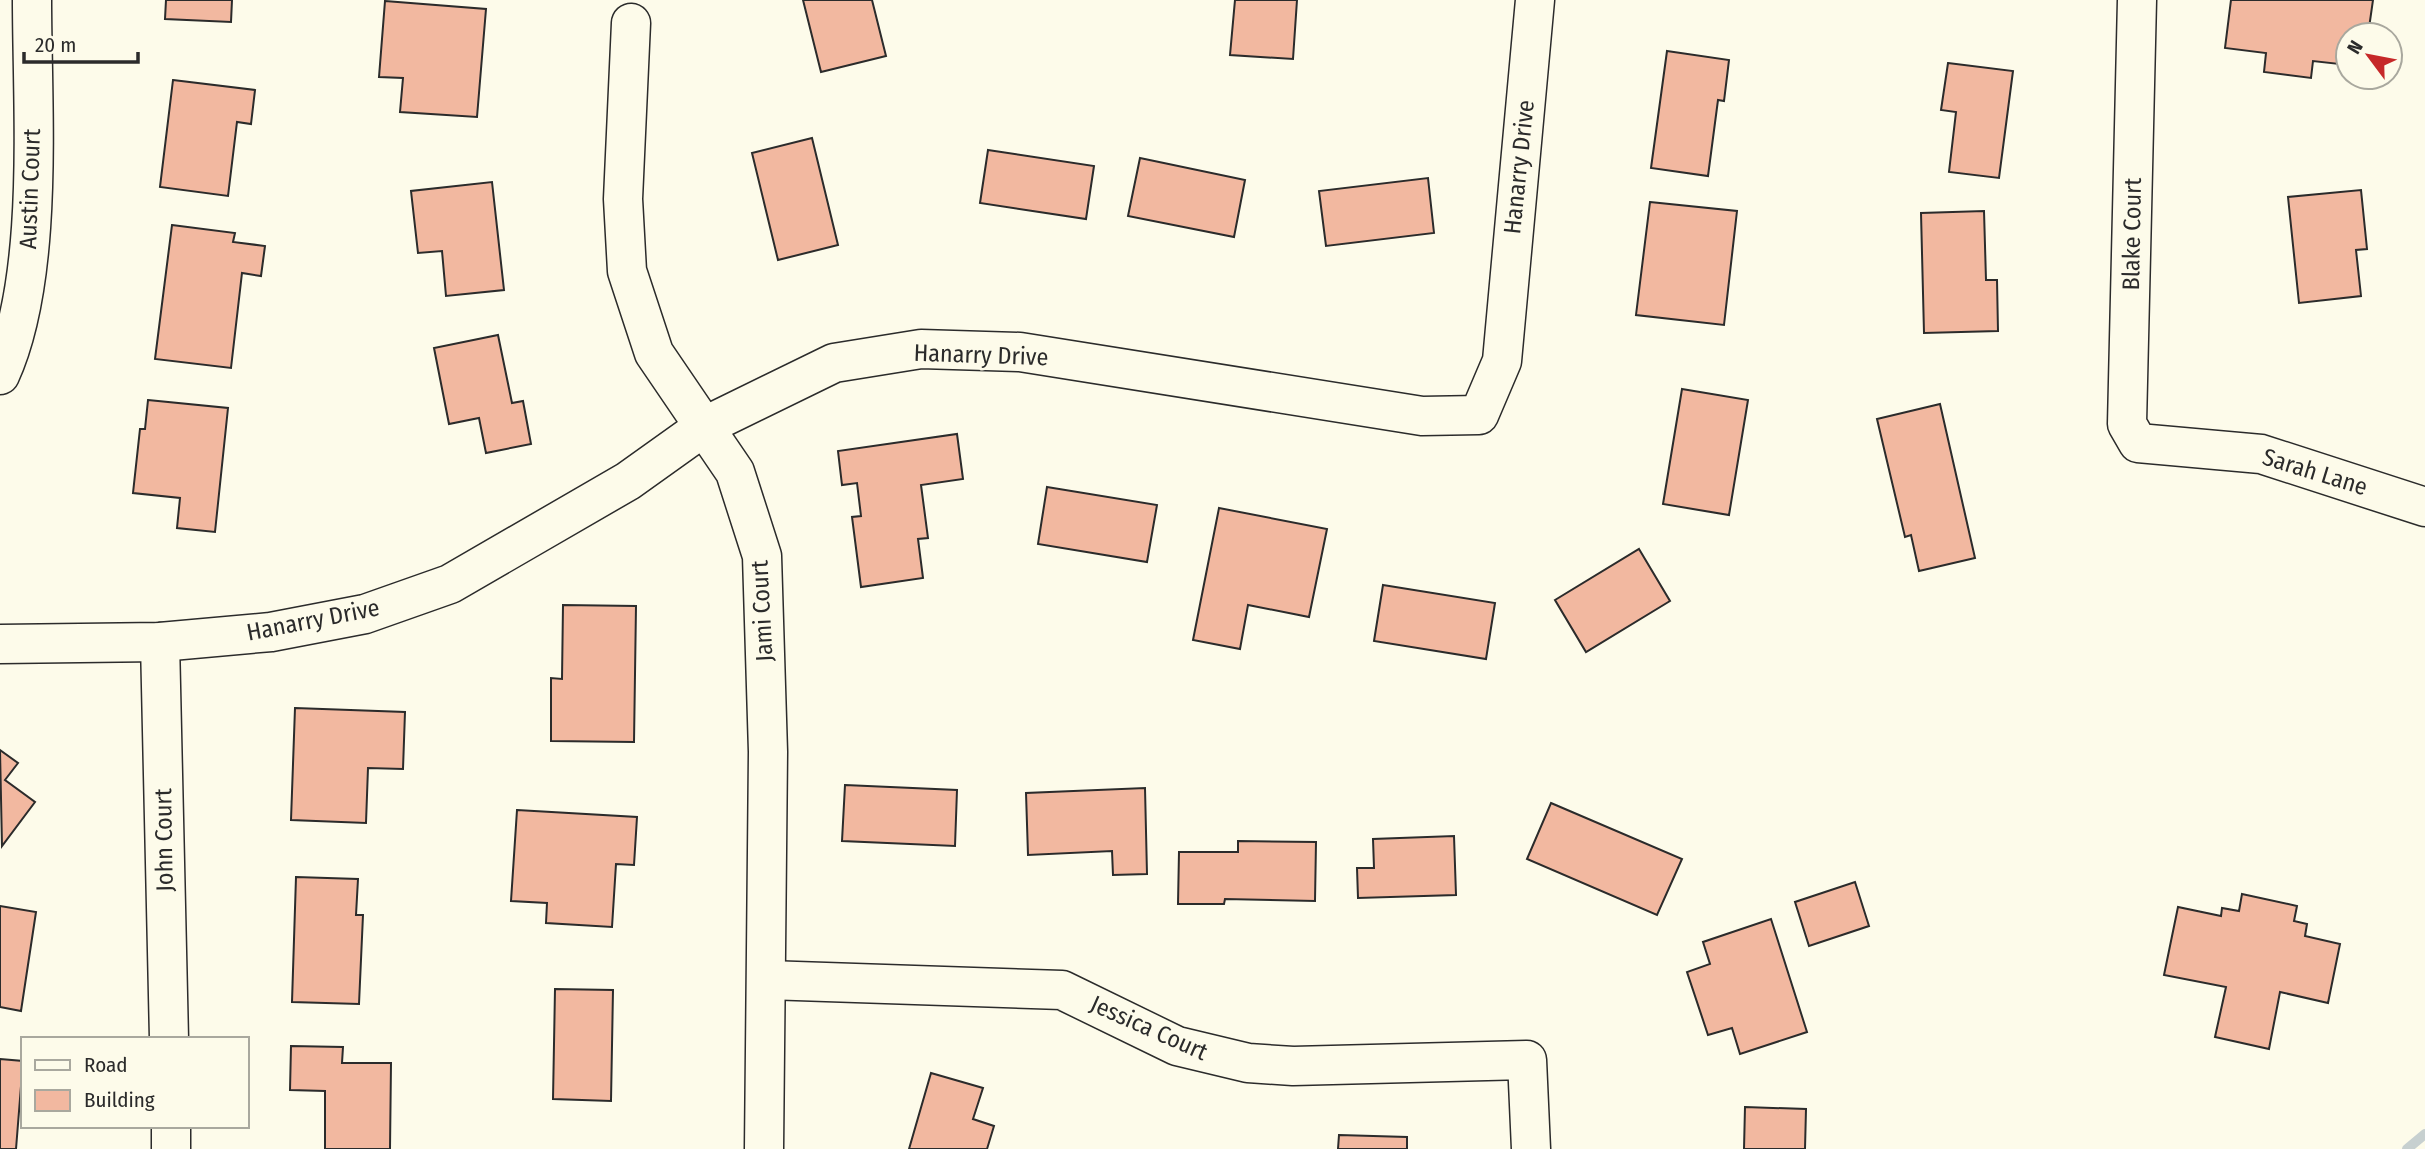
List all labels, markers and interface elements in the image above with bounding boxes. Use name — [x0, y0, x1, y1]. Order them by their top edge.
scale bar — [24, 21, 138, 65]
north arrow — [2334, 21, 2404, 91]
text: 20 m — [35, 32, 76, 58]
text: N — [2342, 36, 2368, 58]
street label: Hanarry Drive — [1498, 99, 1540, 235]
street label: Austin Court — [14, 128, 46, 250]
street label: Blake Court — [2117, 177, 2147, 291]
street label: Hanarry Drive — [913, 339, 1049, 371]
street label: Sarah Lane — [2259, 443, 2371, 501]
street label: Jami Court — [745, 559, 779, 662]
street label: Hanarry Drive — [244, 593, 382, 647]
street label: John Court — [149, 788, 179, 892]
street label: Jessica Court — [1086, 990, 1212, 1066]
legend — [21, 1037, 248, 1128]
text: Road — [84, 1052, 128, 1078]
text: Building — [84, 1087, 155, 1113]

